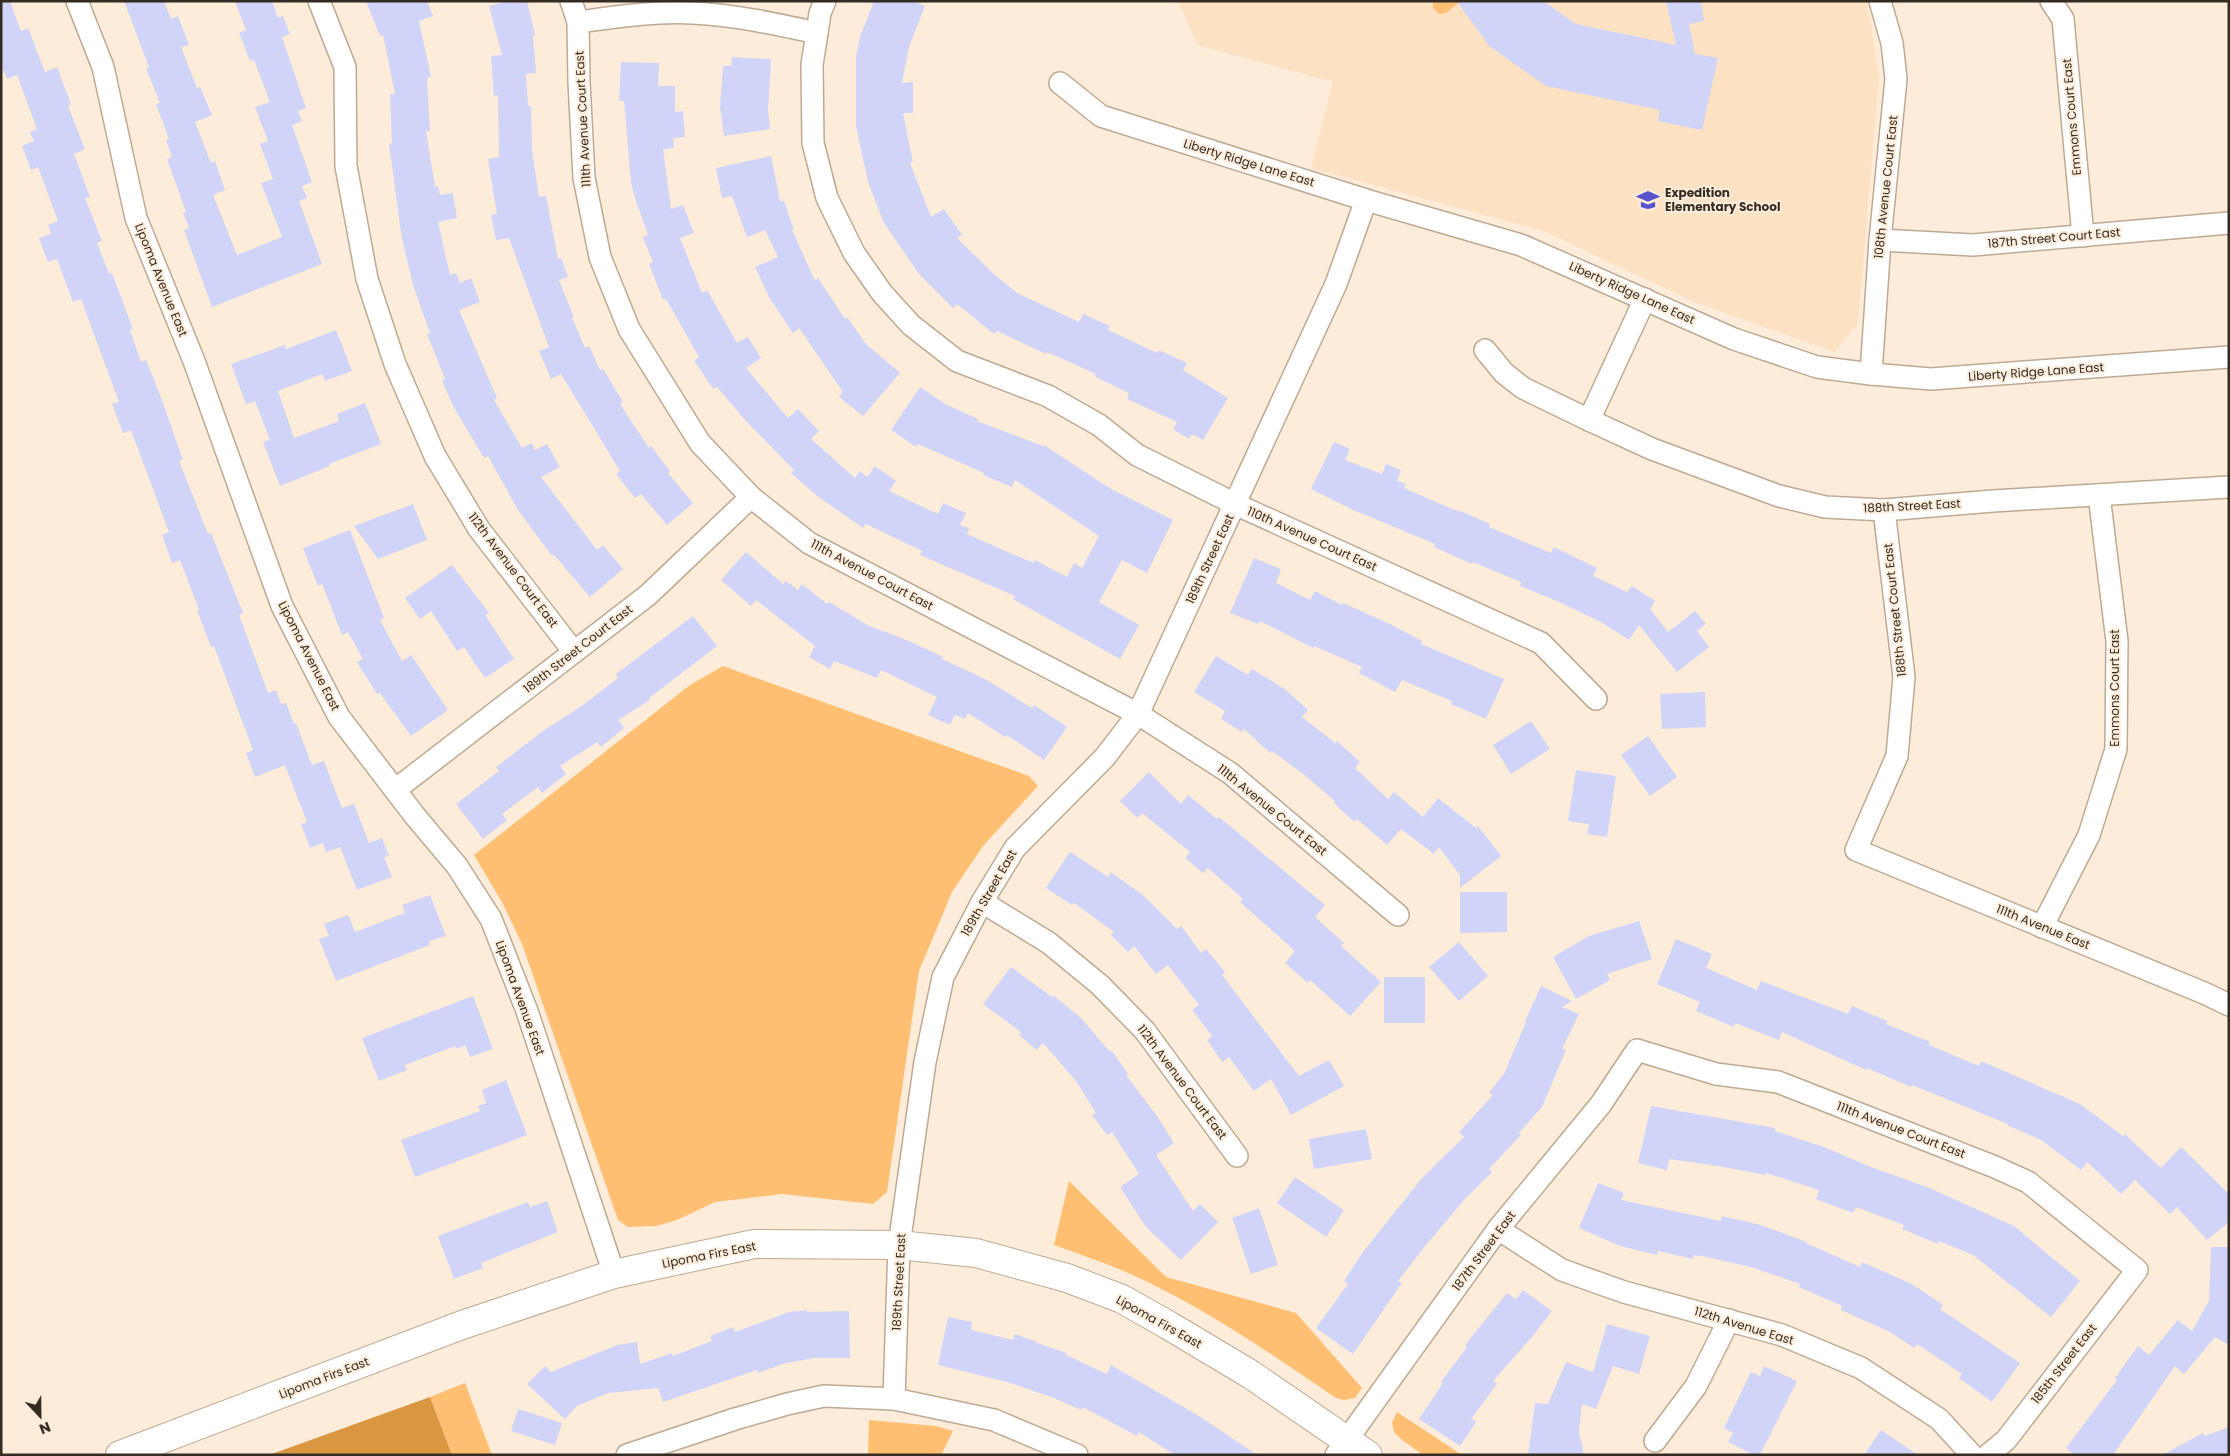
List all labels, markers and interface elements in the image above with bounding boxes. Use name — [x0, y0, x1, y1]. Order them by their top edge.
street label: 111th Avenue Court East — [570, 50, 595, 188]
street label: Emmons Court East — [2058, 58, 2085, 176]
street label: 108th Avenue Court East — [1870, 114, 1901, 259]
street label: Liberty Ridge Lane East — [1182, 134, 1317, 191]
place label: Expedition Elementary School — [1665, 184, 1780, 215]
school or university icon: Expedition Elementary School — [1635, 187, 1661, 213]
street label: Lipoma Avenue East — [131, 221, 192, 339]
street label: 187th Street Court East — [1987, 223, 2121, 252]
street label: Liberty Ridge Lane East — [1567, 257, 1698, 328]
street label: Liberty Ridge Lane East — [1967, 358, 2104, 385]
street label: 188th Street East — [1863, 494, 1961, 517]
street label: 110th Avenue Court East — [1245, 502, 1380, 575]
street label: 112th Avenue Court East — [465, 509, 562, 631]
street label: 189th Street East — [1181, 511, 1238, 607]
street label: 111th Avenue Court East — [808, 535, 937, 614]
street label: 188th Street Court East — [1879, 542, 1910, 678]
street label: Lipoma Avenue East — [274, 598, 344, 713]
street label: 189th Street Court East — [520, 601, 636, 697]
street label: Emmons Court East — [2106, 629, 2123, 747]
street label: 111th Avenue Court East — [1214, 760, 1331, 859]
street label: 189th Street East — [957, 846, 1020, 939]
street label: 111th Avenue East — [1994, 900, 2093, 953]
street label: Lipoma Avenue East — [492, 938, 549, 1057]
street label: 112th Avenue Court East — [1134, 1021, 1231, 1143]
street label: 111th Avenue Court East — [1834, 1097, 1968, 1162]
street label: 187th Street East — [1448, 1207, 1519, 1294]
street label: 189th Street East — [887, 1233, 910, 1331]
street label: Lipoma Firs East — [660, 1237, 757, 1272]
street label: Lipoma Firs East — [1113, 1291, 1205, 1352]
street label: 112th Avenue East — [1692, 1302, 1796, 1349]
street label: 185th Street East — [2027, 1320, 2100, 1407]
street label: Lipoma Firs East — [276, 1352, 371, 1403]
north arrow — [15, 1391, 65, 1441]
text: N — [36, 1417, 53, 1439]

